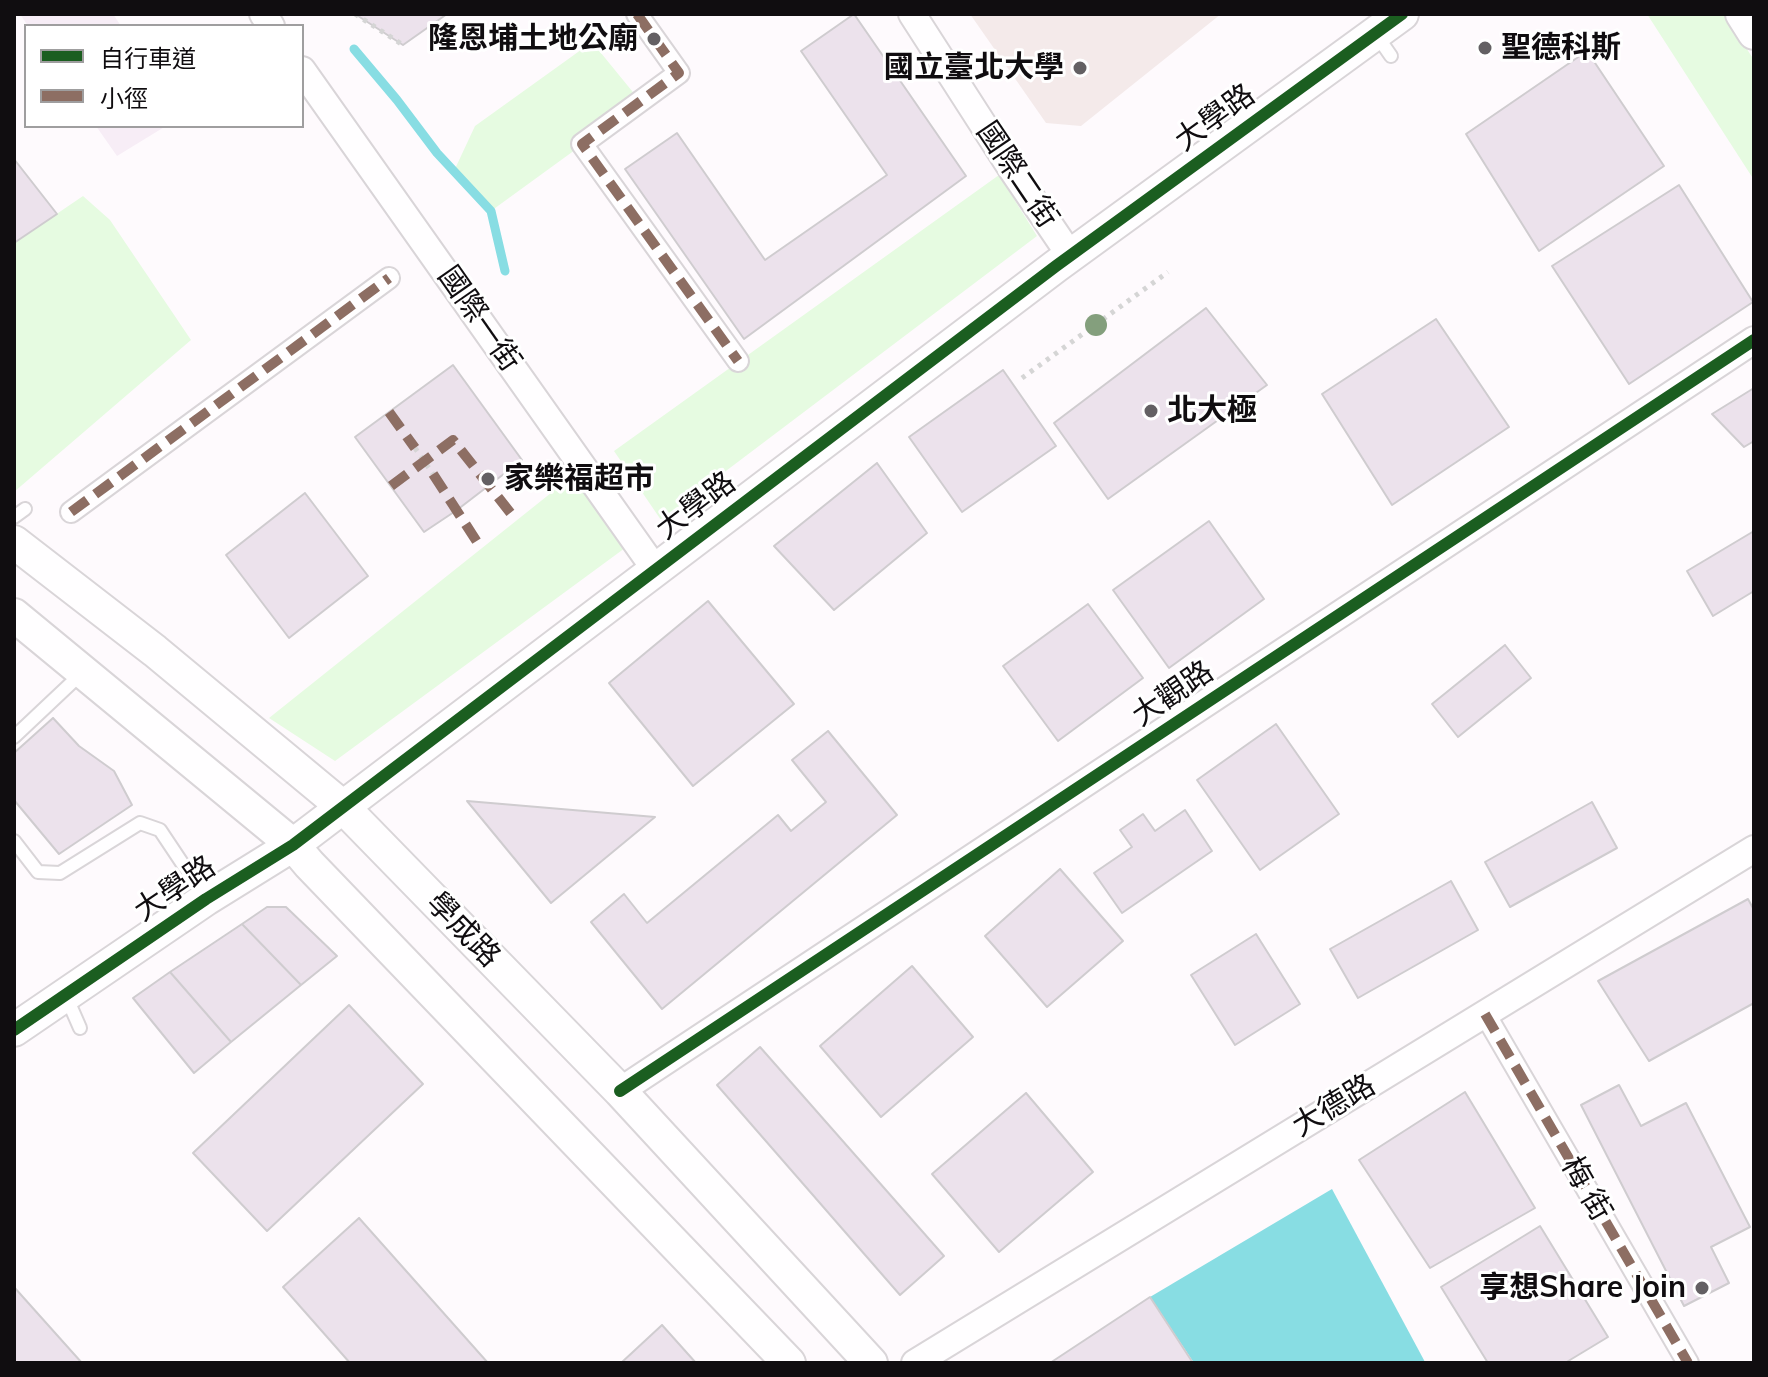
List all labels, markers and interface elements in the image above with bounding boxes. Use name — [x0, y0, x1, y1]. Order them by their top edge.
place label: 隆恩埔土地公廟 — [428, 21, 638, 57]
legend — [24, 24, 304, 128]
marker: 隆恩埔土地公廟 — [645, 30, 663, 48]
place label: 聖德科斯 — [1501, 30, 1621, 66]
marker: 聖德科斯 — [1476, 39, 1494, 57]
text: 自行車道 — [100, 43, 196, 73]
place label: 國立臺北大學 — [884, 50, 1064, 86]
marker: 國立臺北大學 — [1071, 59, 1089, 77]
street label: 大學路 — [1168, 77, 1262, 159]
text: 小徑 — [100, 83, 148, 113]
street label: 國際二街 — [969, 115, 1065, 235]
street label: 國際一街 — [430, 260, 528, 378]
place label: 北大極 — [1167, 393, 1257, 429]
marker: 北大極 — [1142, 402, 1160, 420]
place label: 家樂福超市 — [504, 461, 654, 497]
street label: 大學路 — [649, 465, 743, 547]
marker: 家樂福超市 — [479, 470, 497, 488]
street label: 大觀路 — [1126, 654, 1220, 734]
street label: 大學路 — [128, 849, 222, 929]
street label: 學成路 — [419, 885, 507, 975]
street label: 大德路 — [1286, 1067, 1382, 1145]
street label: 梅 街 — [1553, 1151, 1619, 1227]
place label: 享想Share Join — [1479, 1270, 1686, 1306]
marker: 享想Share Join — [1693, 1279, 1711, 1297]

